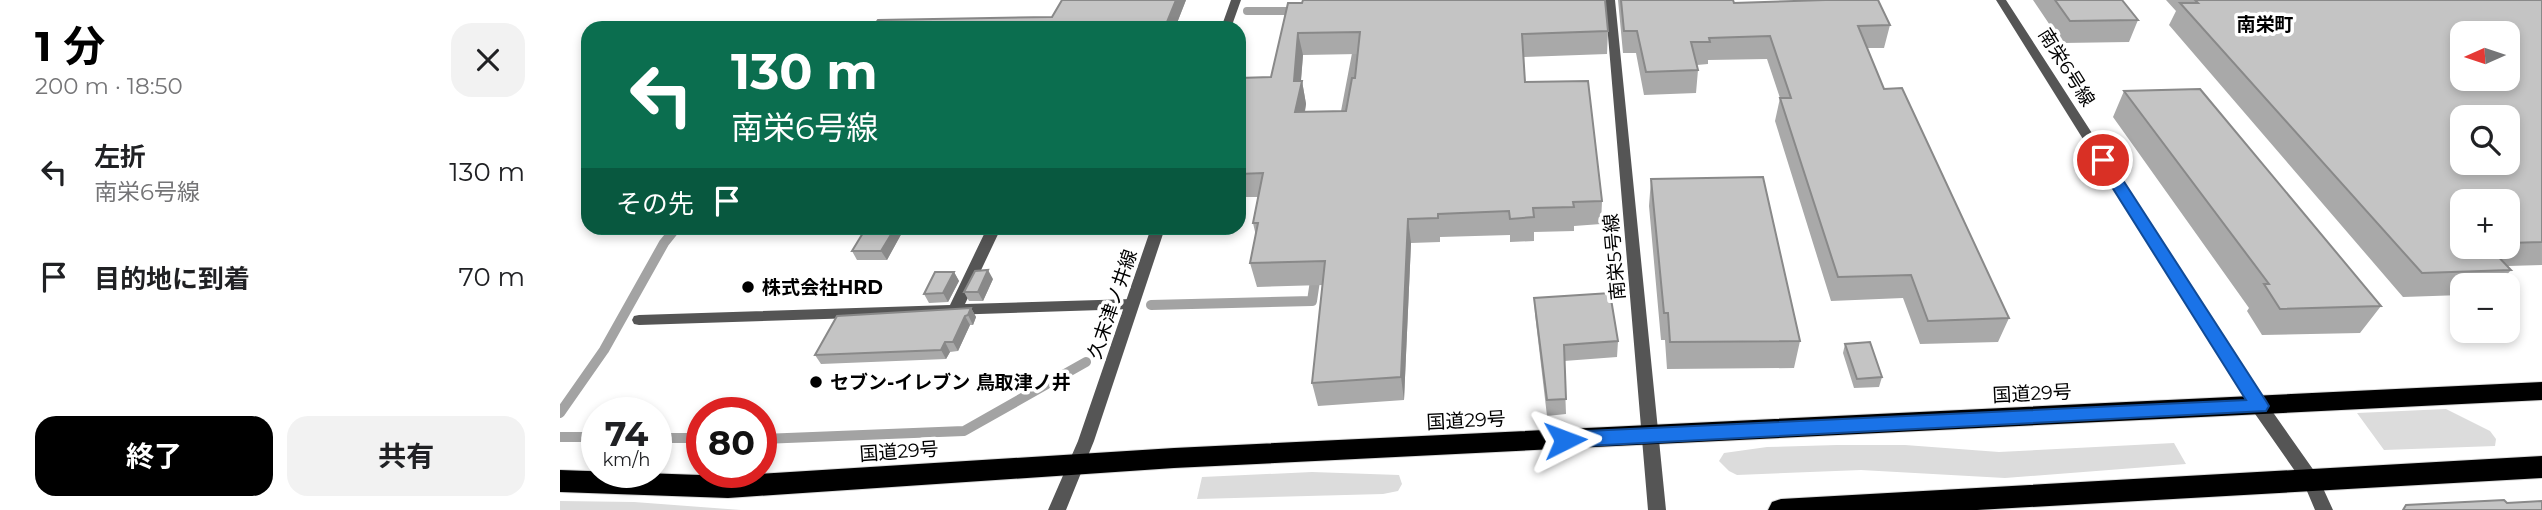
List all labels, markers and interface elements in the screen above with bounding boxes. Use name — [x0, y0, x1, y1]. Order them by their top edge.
district label: 南栄町 — [2236, 13, 2294, 36]
text: 1 分 — [35, 20, 105, 72]
north arrow — [2450, 21, 2520, 91]
map controls — [2450, 21, 2520, 343]
button: close — [451, 23, 525, 97]
street label: 南栄6号線 — [2034, 24, 2100, 110]
text: 130 m — [731, 42, 878, 101]
icon: left — [616, 49, 707, 140]
text: 200 m · 18:50 — [35, 72, 183, 100]
button: search — [2450, 105, 2520, 175]
text: 南栄6号線 — [731, 108, 879, 147]
pin — [2073, 130, 2133, 190]
text: 左折 — [94, 141, 146, 173]
icon: arrive — [2084, 141, 2122, 179]
icon: left — [35, 153, 73, 191]
text: 130 m — [449, 156, 525, 188]
text: 南栄6号線 — [94, 178, 200, 206]
icon: arrive — [708, 182, 746, 220]
text: その先 — [616, 188, 694, 220]
button: + — [2450, 189, 2520, 259]
street label: 南栄5号線 — [1599, 213, 1630, 301]
street label: 久末津ノ井線 — [1083, 247, 1142, 362]
icon: arrive — [35, 258, 73, 296]
text: 70 m — [459, 261, 525, 293]
text: 目的地に到着 — [94, 263, 250, 295]
button: − — [2450, 273, 2520, 343]
place label: 株式会社HRD — [762, 276, 883, 299]
marker: 株式会社HRD — [740, 279, 756, 295]
place label: セブン-イレブン 鳥取津ノ井 — [830, 371, 1071, 394]
marker: セブン-イレブン 鳥取津ノ井 — [808, 374, 824, 390]
street label: 国道29号 — [1992, 380, 2072, 407]
speed limit sign: 80 — [686, 397, 777, 488]
position arrow — [1528, 403, 1602, 477]
street label: 国道29号 — [1426, 407, 1506, 434]
text: 74 — [605, 412, 648, 455]
button: 終了 — [35, 416, 273, 496]
button: 共有 — [287, 416, 525, 496]
street label: 国道29号 — [859, 437, 939, 466]
text: km/h — [602, 449, 651, 471]

